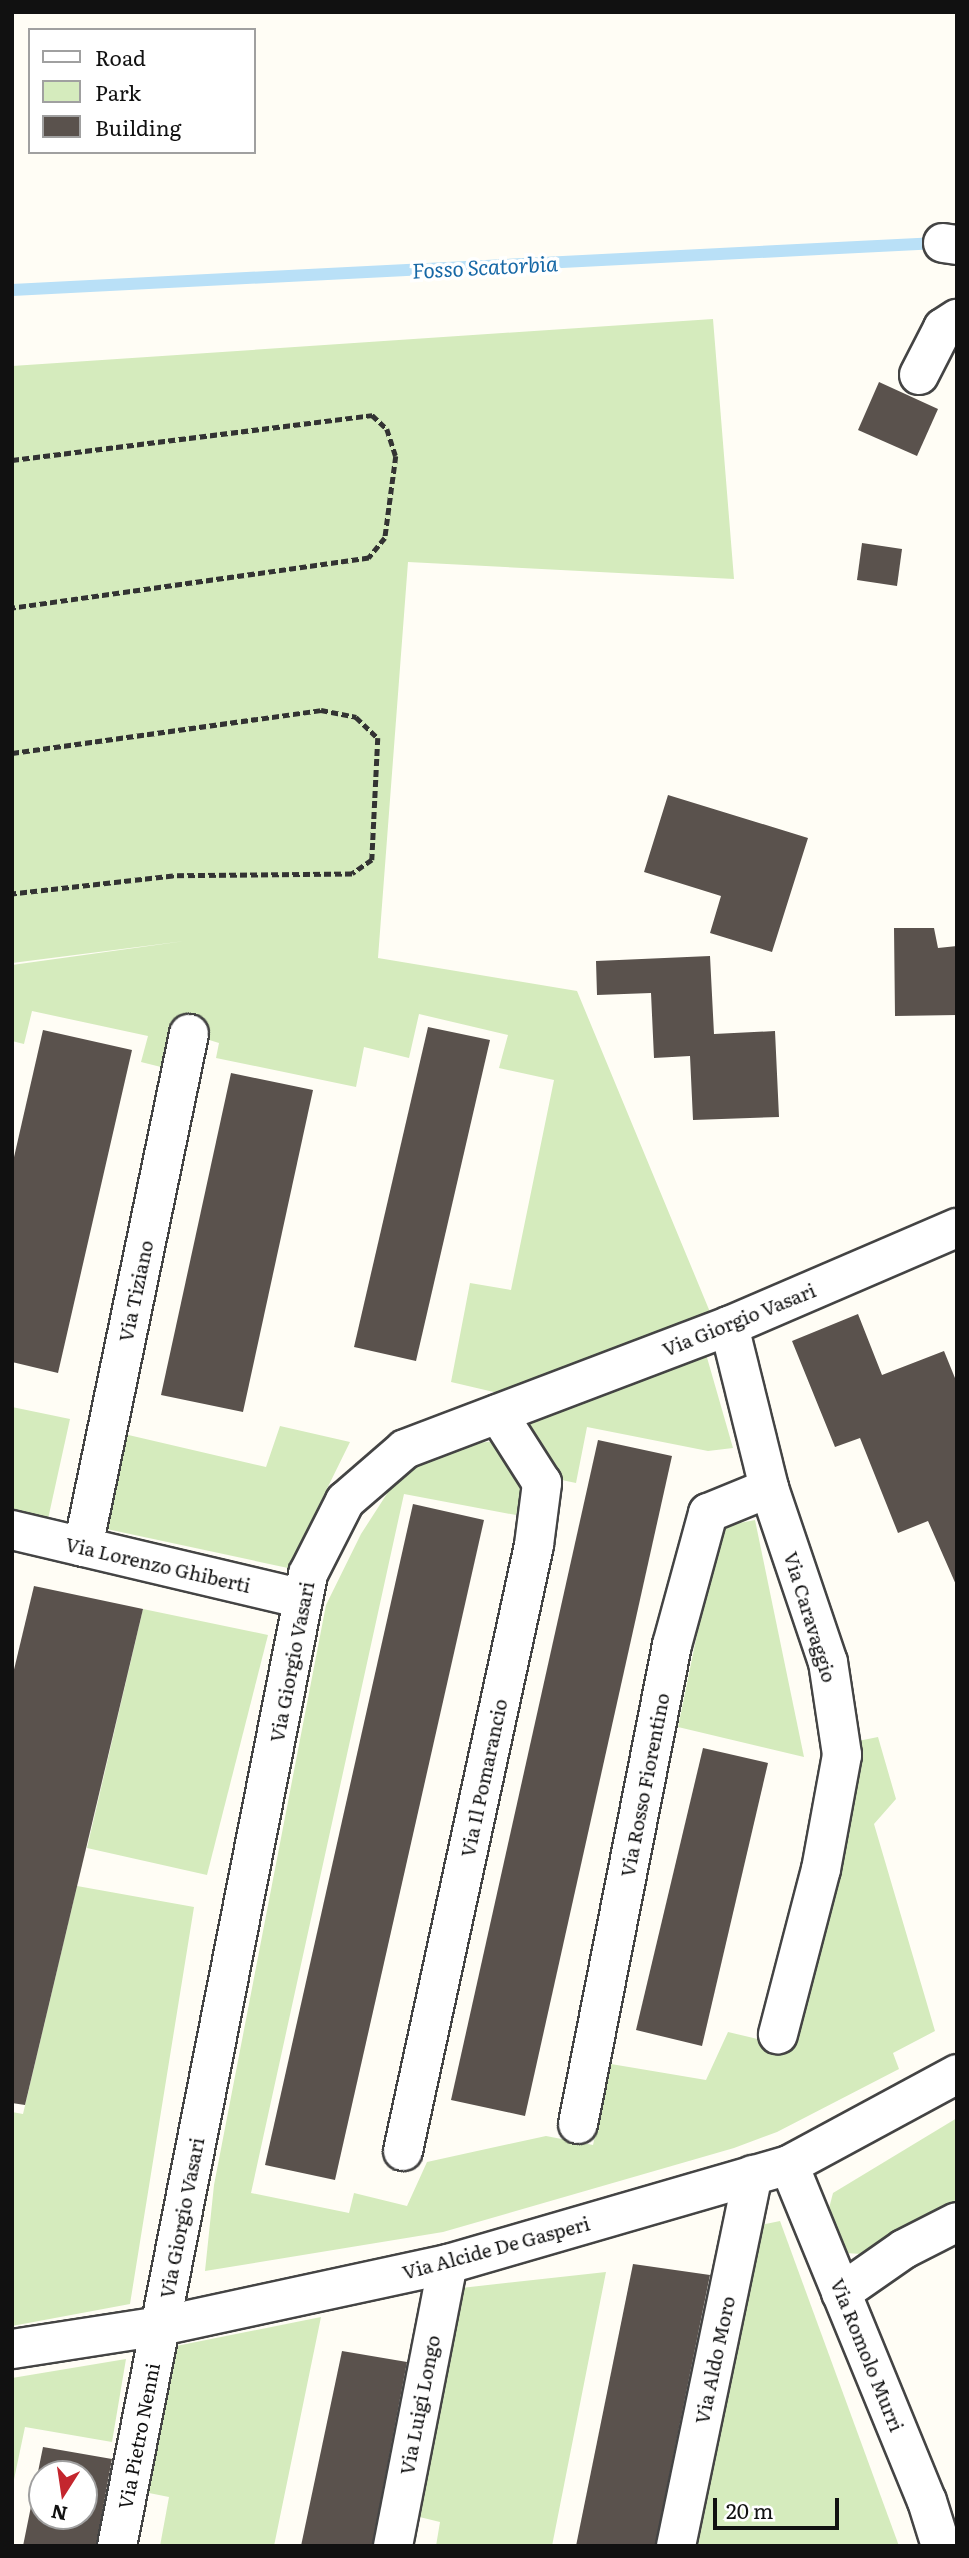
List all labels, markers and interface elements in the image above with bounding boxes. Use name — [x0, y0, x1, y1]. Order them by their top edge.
legend — [28, 28, 256, 154]
text: Road — [95, 41, 146, 72]
text: Park — [95, 76, 141, 107]
text: Building — [95, 111, 181, 142]
water label: Fosso Scatorbia — [411, 250, 559, 282]
street label: Via Tiziano — [114, 1238, 158, 1344]
street label: Via Giorgio Vasari — [659, 1279, 819, 1361]
street label: Via Lorenzo Ghiberti — [63, 1533, 253, 1597]
street label: Via Caravaggio — [779, 1549, 841, 1685]
street label: Via Giorgio Vasari — [265, 1580, 319, 1744]
street label: Via Rosso Fiorentino — [616, 1691, 674, 1879]
street label: Via Il Pomarancio — [456, 1697, 512, 1859]
street label: Via Giorgio Vasari — [155, 2136, 209, 2300]
street label: Via Alcide De Gasperi — [400, 2212, 592, 2284]
street label: Via Romolo Murri — [826, 2275, 908, 2435]
street label: Via Aldo Moro — [690, 2294, 740, 2426]
street label: Via Luigi Longo — [395, 2333, 445, 2477]
street label: Via Pietro Nenni — [114, 2361, 164, 2511]
north arrow — [28, 2460, 98, 2530]
scale bar — [717, 2484, 843, 2528]
text: 20 m — [726, 2494, 773, 2525]
text: N — [48, 2498, 70, 2529]

